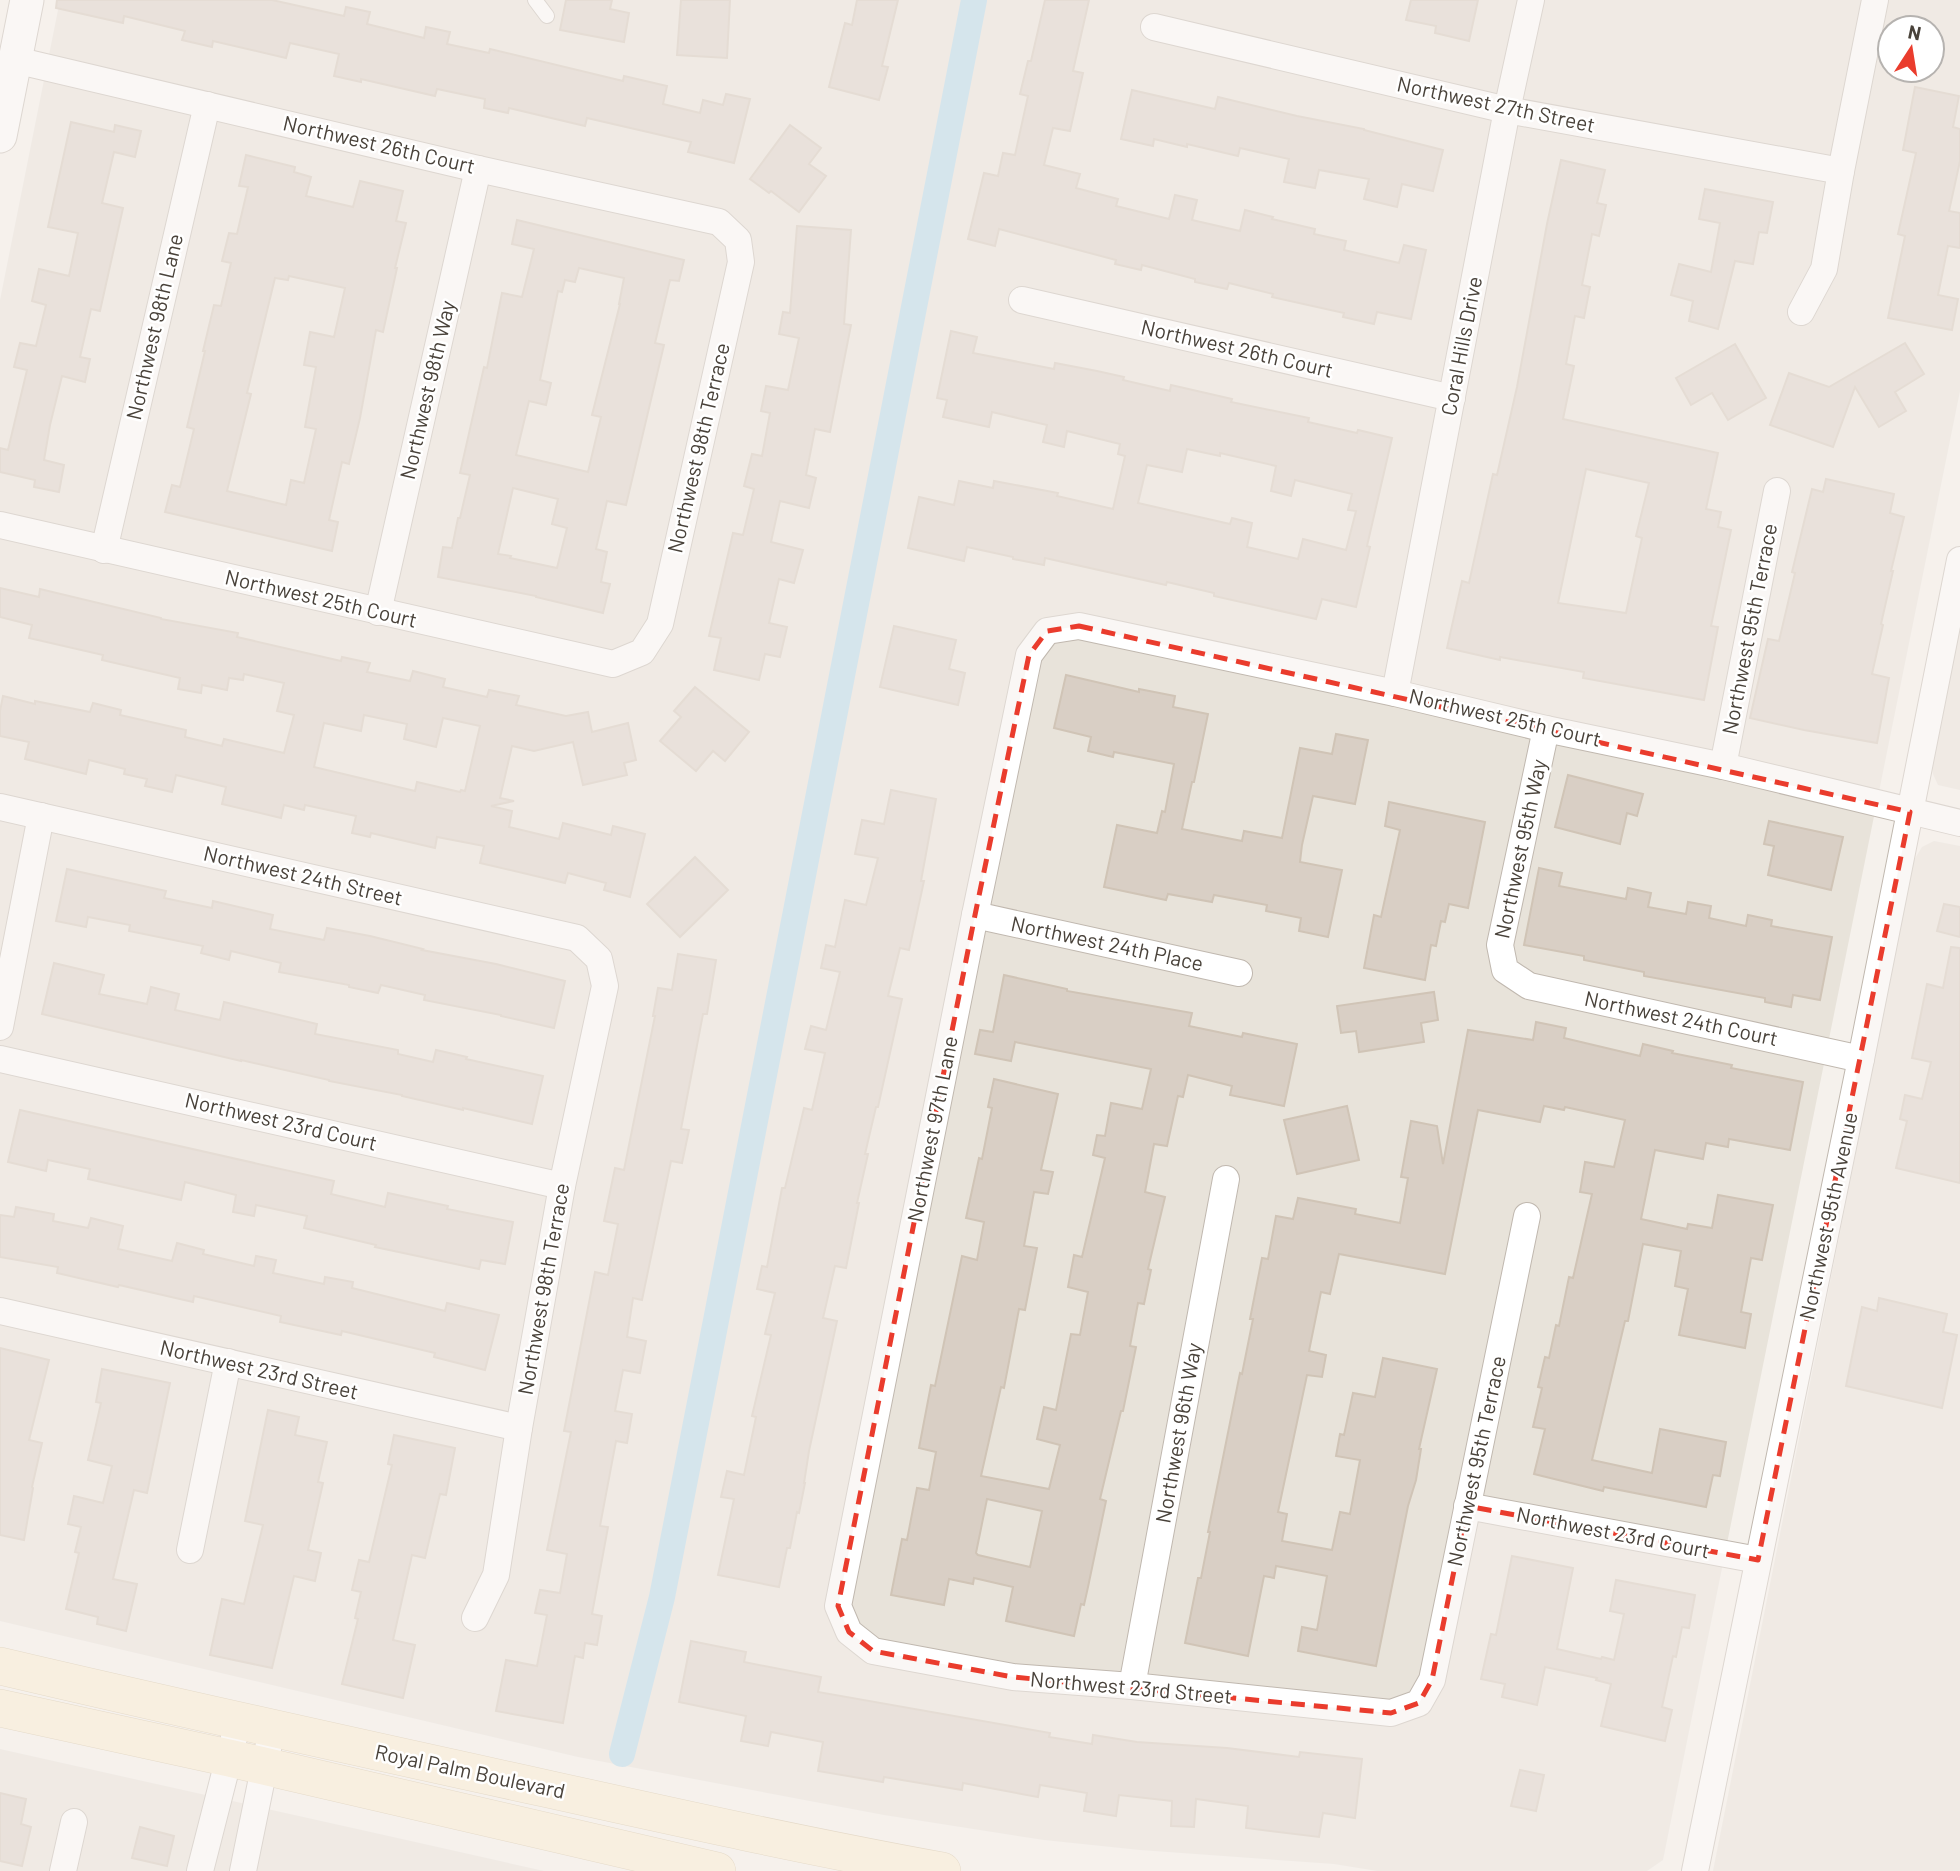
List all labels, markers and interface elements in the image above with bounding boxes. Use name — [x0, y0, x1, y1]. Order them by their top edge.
north arrow — [1876, 14, 1946, 84]
text: N — [1906, 19, 1923, 44]
street label: Northwest 27th Street — [1395, 70, 1598, 137]
street label: Northwest 26th Court — [281, 109, 478, 178]
street label: Northwest 98th Lane — [120, 231, 187, 422]
street label: Coral Hills Drive — [1435, 274, 1486, 417]
street label: Northwest 98th Way — [394, 297, 459, 482]
street label: Northwest 26th Court — [1139, 313, 1336, 382]
street label: Northwest 98th Terrace — [661, 340, 734, 555]
street label: Northwest 95th Terrace — [1716, 521, 1781, 736]
street label: Northwest 25th Court — [223, 563, 420, 632]
street label: Northwest 25th Court — [1407, 682, 1604, 751]
street label: Northwest 95th Way — [1488, 756, 1551, 941]
street label: Northwest 24th Street — [201, 839, 405, 910]
street label: Northwest 24th Place — [1009, 910, 1206, 975]
street label: Northwest 24th Court — [1582, 985, 1780, 1050]
street label: Northwest 97th Lane — [901, 1033, 962, 1224]
street label: Northwest 23rd Court — [183, 1086, 380, 1155]
street label: Northwest 95th Avenue — [1793, 1110, 1862, 1322]
street label: Northwest 98th Terrace — [512, 1181, 573, 1397]
street label: Northwest 23rd Street — [158, 1334, 361, 1403]
street label: Northwest 96th Way — [1149, 1340, 1206, 1525]
street label: Northwest 95th Terrace — [1441, 1353, 1510, 1568]
street label: Northwest 23rd Court — [1515, 1501, 1712, 1563]
street label: Northwest 23rd Street — [1029, 1665, 1233, 1708]
street label: Royal Palm Boulevard — [373, 1738, 568, 1803]

